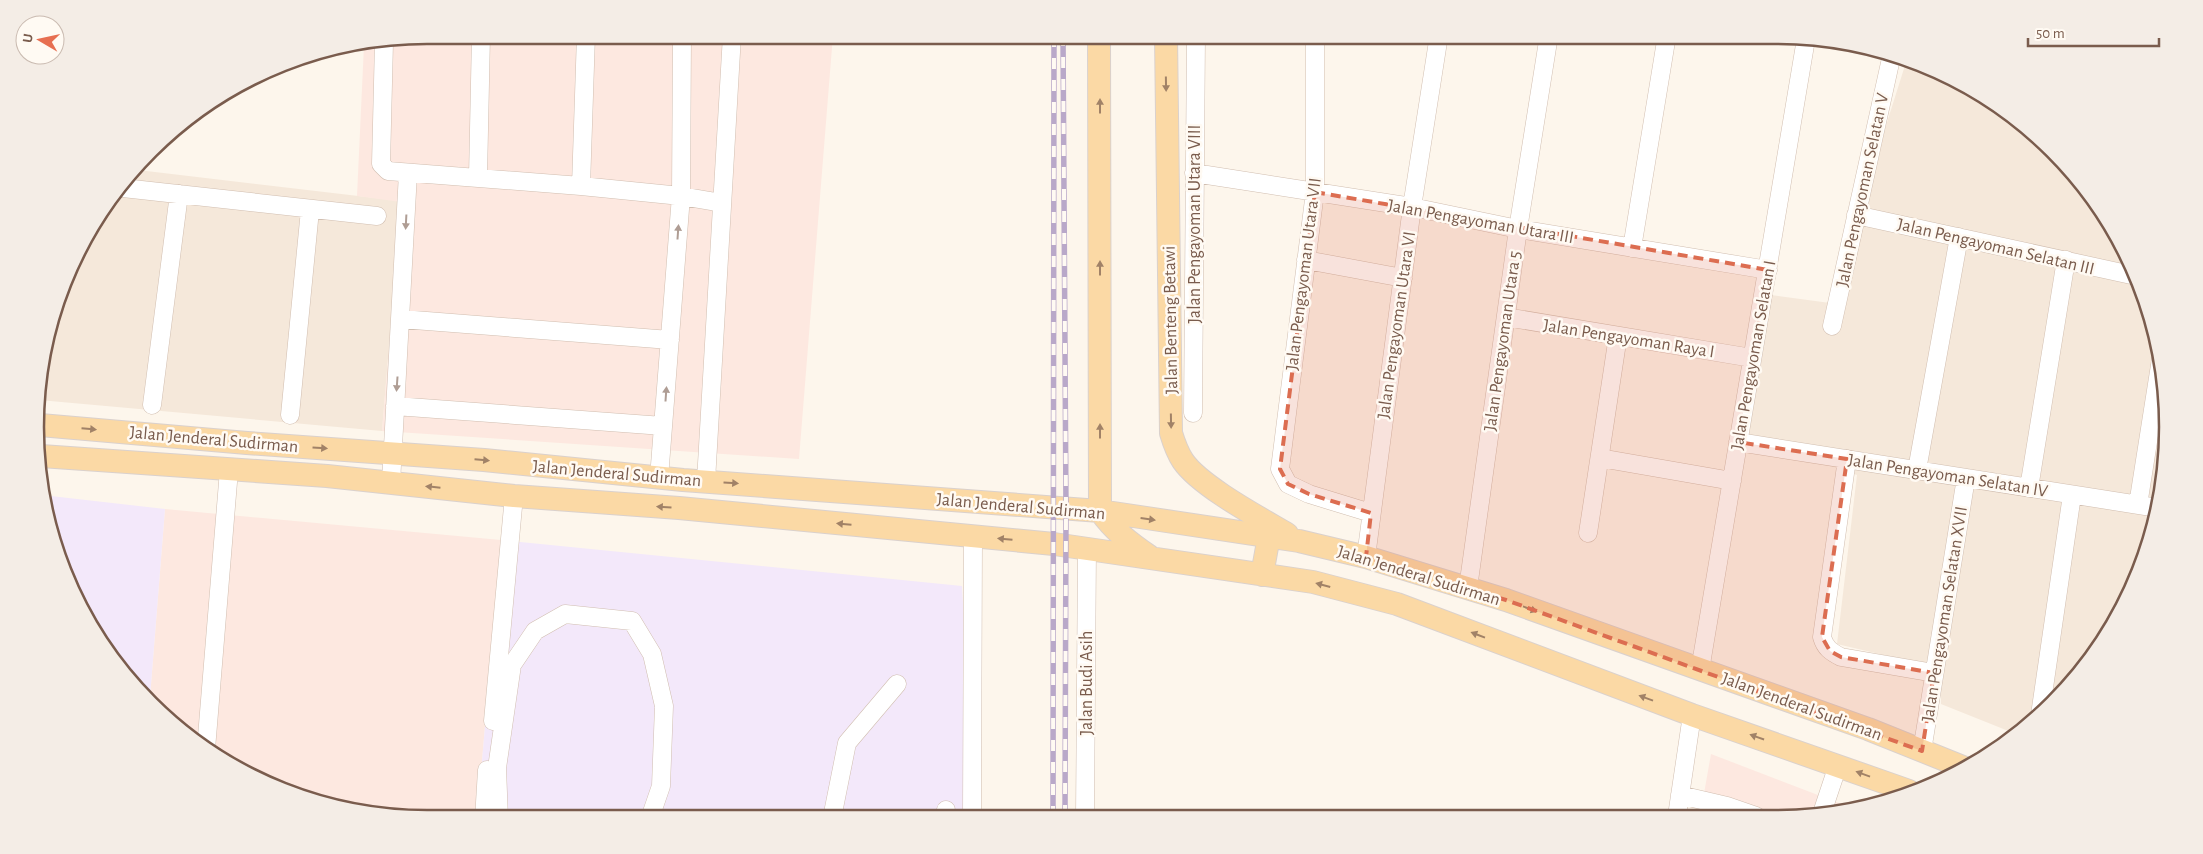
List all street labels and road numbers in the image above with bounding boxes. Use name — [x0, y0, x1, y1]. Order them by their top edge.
street label: Jalan Pengayoman Selatan V — [1834, 91, 1892, 289]
street label: Jalan Pengayoman Utara VIII — [1186, 125, 1204, 323]
street label: Jalan Pengayoman Utara VII — [1283, 177, 1325, 371]
street label: Jalan Pengayoman Utara III — [1386, 197, 1575, 247]
street label: Jalan Pengayoman Selatan III — [1895, 215, 2096, 278]
street label: Jalan Pengayoman Utara VI — [1375, 230, 1419, 420]
street label: Jalan Benteng Betawi — [1161, 246, 1181, 394]
street label: Jalan Pengayoman Utara 5 — [1481, 250, 1525, 432]
street label: Jalan Pengayoman Selatan I — [1728, 259, 1780, 451]
street label: Jalan Pengayoman Raya I — [1542, 317, 1716, 361]
street label: Jalan Jenderal Sudirman — [129, 424, 299, 456]
street label: Jalan Pengayoman Selatan IV — [1847, 451, 2050, 501]
street label: Jalan Jenderal Sudirman — [532, 458, 702, 490]
street label: Jalan Jenderal Sudirman — [936, 491, 1106, 523]
street label: Jalan Pengayoman Selatan XVII — [1919, 505, 1971, 723]
street label: Jalan Jenderal Sudirman — [1335, 543, 1502, 609]
street label: Jalan Budi Asih — [1078, 631, 1096, 735]
street label: Jalan Jenderal Sudirman — [1719, 670, 1884, 744]

